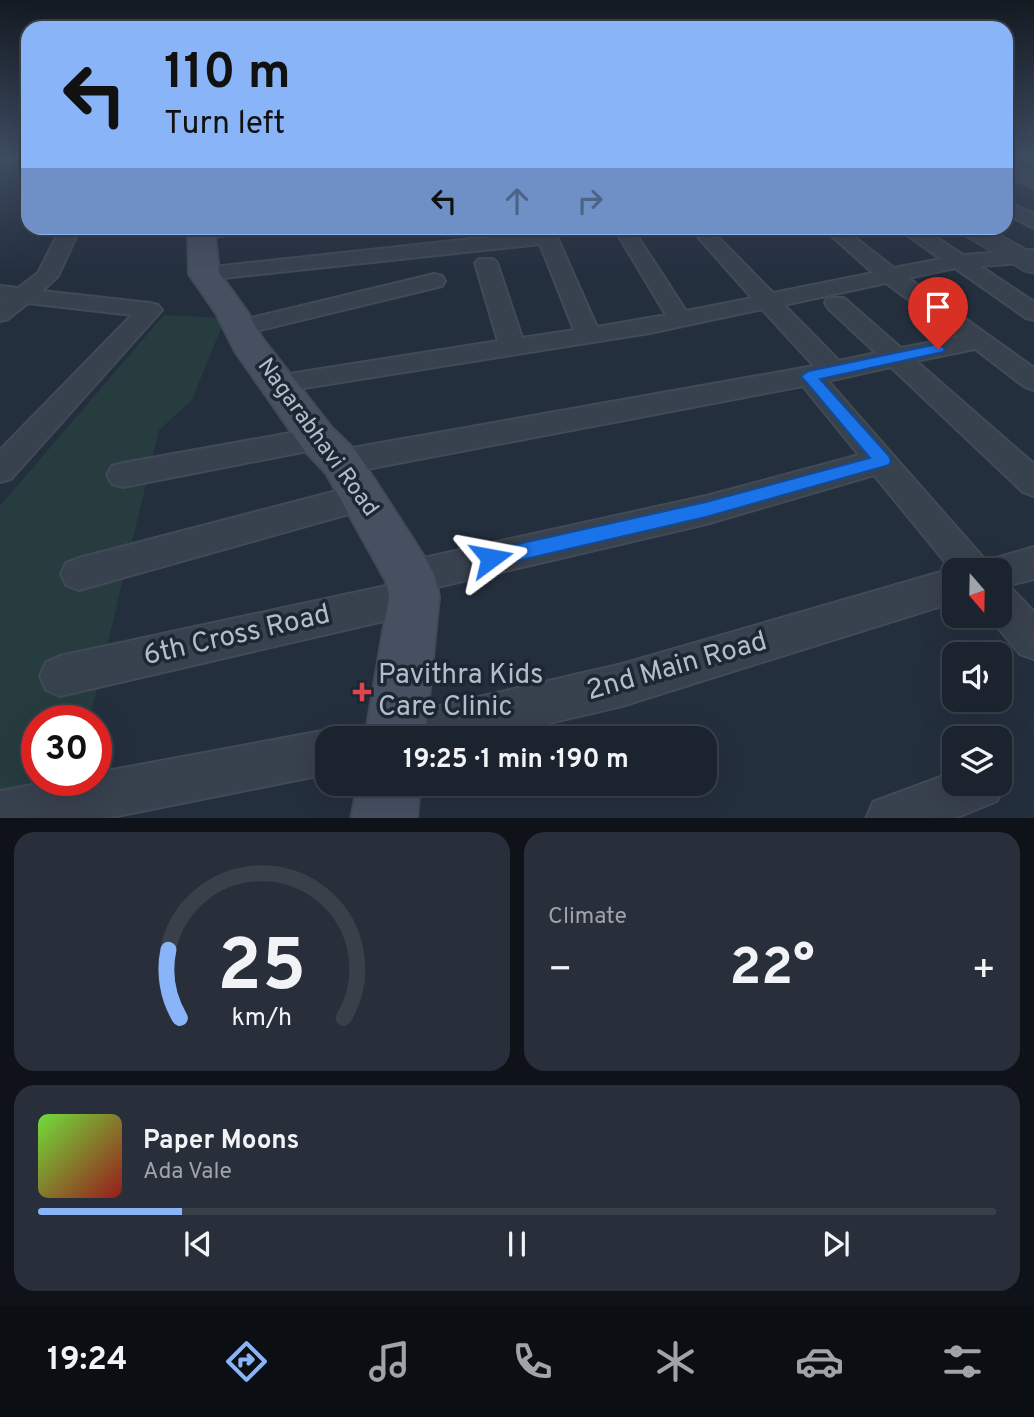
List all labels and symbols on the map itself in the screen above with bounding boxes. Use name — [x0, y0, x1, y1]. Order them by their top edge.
pin — [908, 277, 968, 349]
street label: Nagarabhavi Road — [250, 353, 384, 523]
position arrow — [454, 521, 528, 595]
north arrow — [942, 558, 1012, 628]
street label: 6th Cross Road — [140, 597, 334, 675]
street label: 2nd Main Road — [582, 624, 772, 710]
place label: Pavithra Kids Care Clinic — [378, 658, 543, 726]
marker: Pavithra Kids Care Clinic — [352, 682, 372, 702]
speed limit sign: 30 — [21, 705, 112, 796]

